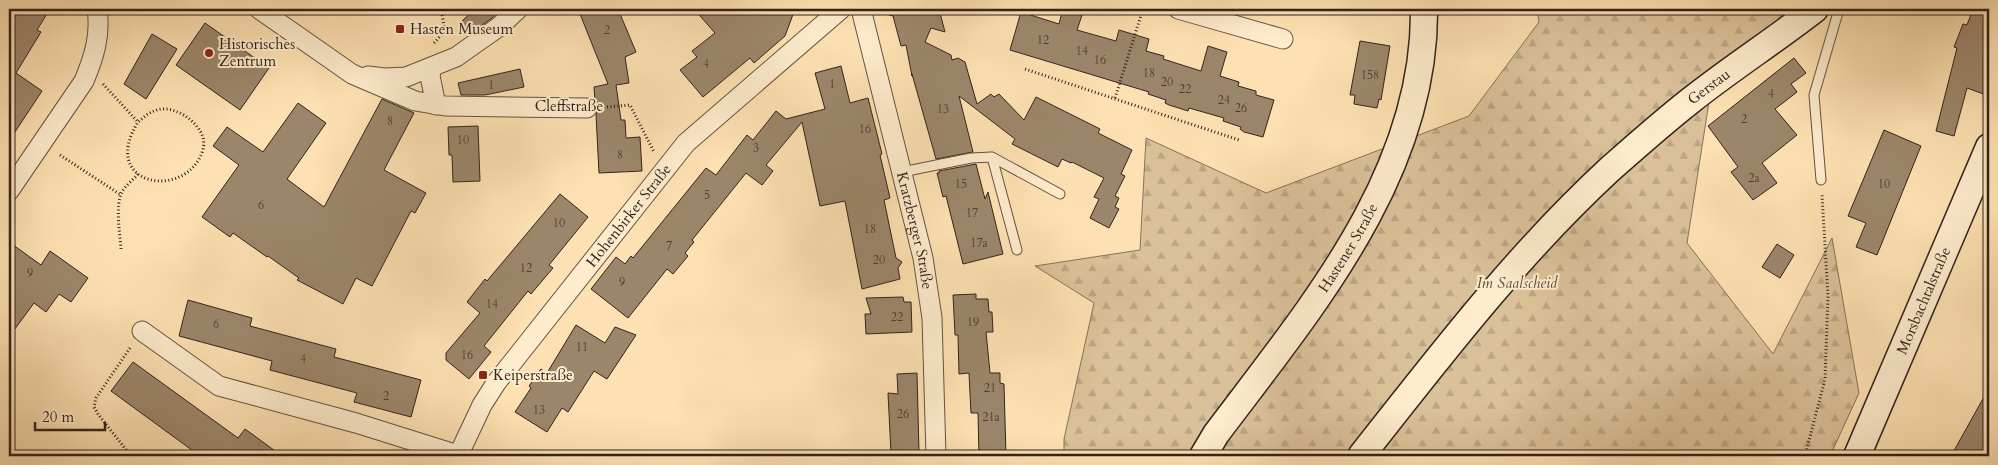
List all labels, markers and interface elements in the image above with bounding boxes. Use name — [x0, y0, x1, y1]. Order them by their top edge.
place label: Hasten Museum — [410, 19, 514, 39]
house number: 2 — [604, 22, 610, 38]
marker: Hasten Museum — [394, 23, 406, 35]
house number: 12 — [1037, 32, 1049, 48]
place label: Historisches Zentrum — [219, 34, 295, 71]
house number: 14 — [1076, 43, 1088, 59]
marker: Historisches Zentrum — [203, 47, 215, 59]
house number: 16 — [1094, 52, 1106, 68]
house number: 4 — [703, 56, 709, 72]
street label: Gerstau — [1683, 64, 1734, 109]
house number: 18 — [1143, 65, 1155, 81]
house number: 158 — [1361, 67, 1379, 83]
house number: 20 — [1161, 74, 1173, 90]
house number: 1 — [829, 76, 835, 92]
house number: 1 — [488, 77, 494, 93]
house number: 22 — [1179, 81, 1191, 97]
house number: 4 — [1768, 86, 1774, 102]
house number: 24 — [1218, 92, 1230, 108]
street label: Cleffstraße — [535, 96, 603, 116]
house number: 26 — [1235, 100, 1247, 116]
house number: 13 — [937, 101, 949, 117]
house number: 2 — [1741, 111, 1747, 127]
house number: 8 — [387, 113, 393, 129]
house number: 16 — [859, 121, 871, 137]
house number: 10 — [457, 132, 469, 148]
house number: 3 — [753, 140, 759, 156]
house number: 8 — [617, 147, 623, 163]
street label: Hohenbirker Straße — [582, 160, 676, 271]
street label: Kratzberger Straße — [892, 170, 938, 291]
house number: 2a — [1748, 170, 1760, 186]
house number: 15 — [955, 176, 967, 192]
house number: 10 — [1878, 176, 1890, 192]
house number: 5 — [704, 187, 710, 203]
house number: 6 — [258, 197, 264, 213]
street label: Hastener Straße — [1314, 200, 1382, 296]
house number: 17 — [966, 205, 978, 221]
house number: 10 — [553, 215, 565, 231]
house number: 18 — [864, 221, 876, 237]
house number: 17a — [970, 235, 989, 251]
house number: 7 — [666, 238, 672, 254]
street label: Morsbachtalstraße — [1892, 244, 1955, 357]
house number: 20 — [873, 252, 885, 268]
house number: 12 — [520, 260, 532, 276]
house number: 9 — [27, 265, 33, 281]
park label: Im Saalscheid — [1477, 273, 1558, 293]
house number: 9 — [619, 274, 625, 290]
house number: 14 — [486, 296, 498, 312]
house number: 22 — [891, 309, 903, 325]
house number: 19 — [967, 314, 979, 330]
house number: 6 — [213, 316, 219, 332]
house number: 11 — [576, 339, 588, 355]
house number: 16 — [461, 347, 473, 363]
house number: 4 — [300, 351, 306, 367]
place label: Keiperstraße — [493, 365, 573, 385]
marker: Keiperstraße — [477, 369, 489, 381]
house number: 21 — [984, 380, 996, 396]
house number: 2 — [383, 388, 389, 404]
scale bar — [35, 400, 105, 432]
house number: 13 — [533, 402, 545, 418]
house number: 26 — [897, 406, 909, 422]
text: 20 m — [42, 407, 74, 427]
house number: 21a — [982, 409, 1001, 425]

